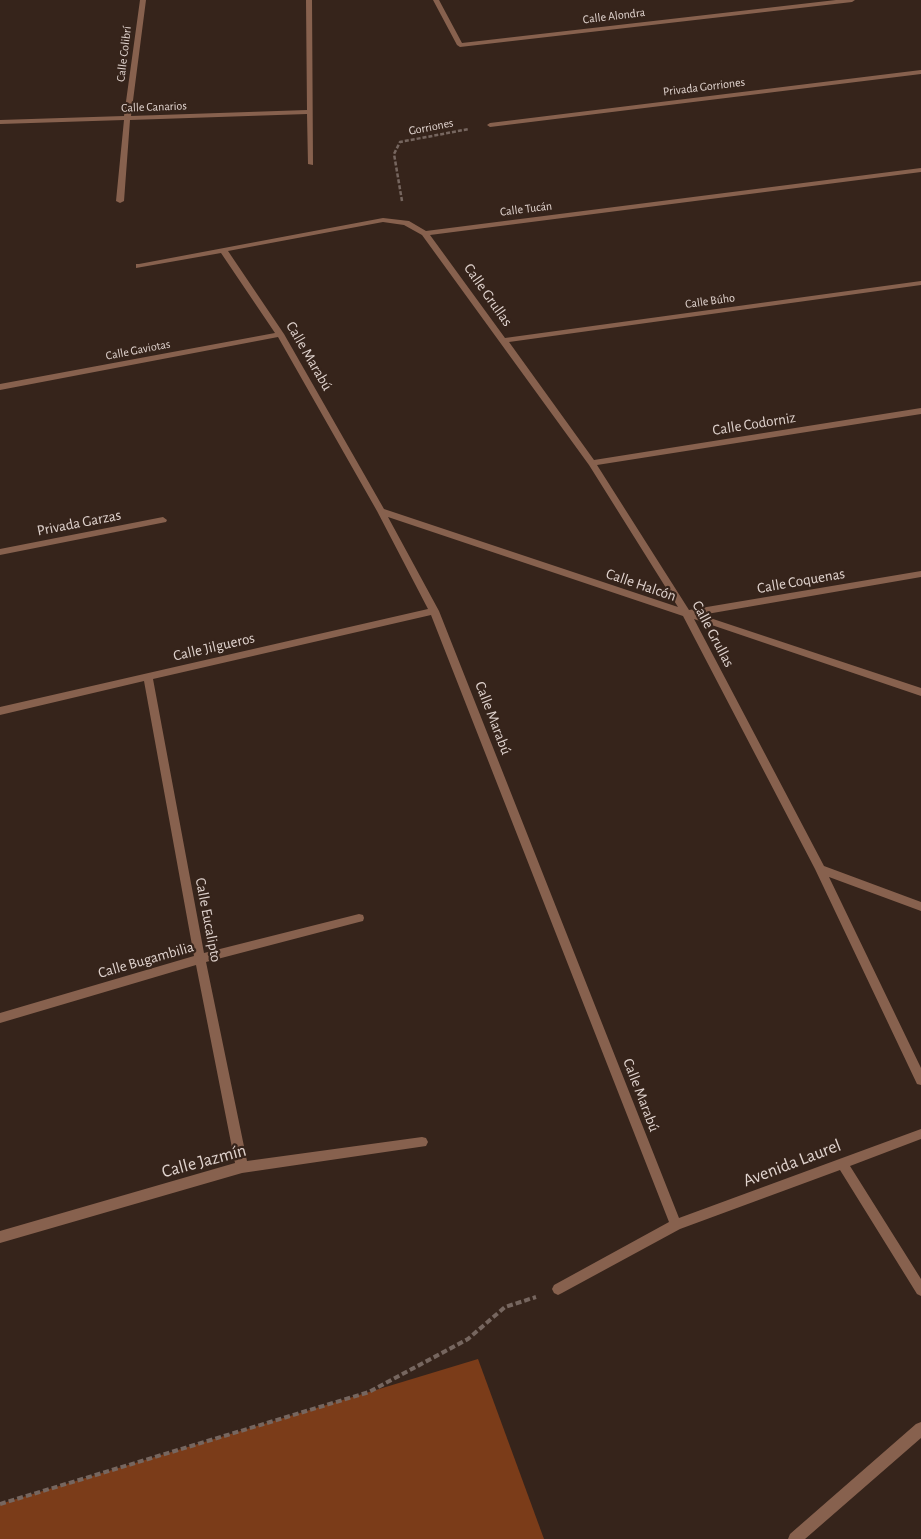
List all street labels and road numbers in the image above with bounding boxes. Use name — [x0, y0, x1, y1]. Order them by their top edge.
street label: Calle Alondra — [582, 5, 646, 27]
street label: Calle Colibrí — [113, 25, 135, 83]
street label: Privada Gorriones — [662, 75, 746, 99]
street label: Calle Canarios — [121, 99, 187, 115]
street label: Gorriones — [407, 116, 455, 138]
street label: Calle Tucán — [499, 199, 553, 219]
street label: Calle Grullas — [460, 260, 516, 330]
street label: Calle Búho — [684, 290, 736, 312]
street label: Calle Marabú — [282, 318, 336, 394]
street label: Calle Gaviotas — [105, 337, 171, 363]
street label: Calle Codorniz — [711, 409, 797, 439]
street label: Privada Garzas — [35, 506, 123, 540]
street label: Calle Coquenas — [756, 564, 846, 598]
street label: Calle Halcón — [604, 565, 678, 605]
street label: Calle Grullas — [688, 598, 738, 670]
street label: Calle Jilgueros — [171, 629, 257, 665]
street label: Calle Marabú — [471, 679, 515, 757]
street label: Calle Eucalipto — [191, 876, 225, 964]
street label: Calle Bugambilia — [96, 938, 196, 982]
street label: Calle Marabú — [619, 1056, 663, 1134]
street label: Avenida Laurel — [740, 1134, 844, 1192]
street label: Calle Jazmín — [159, 1139, 249, 1183]

